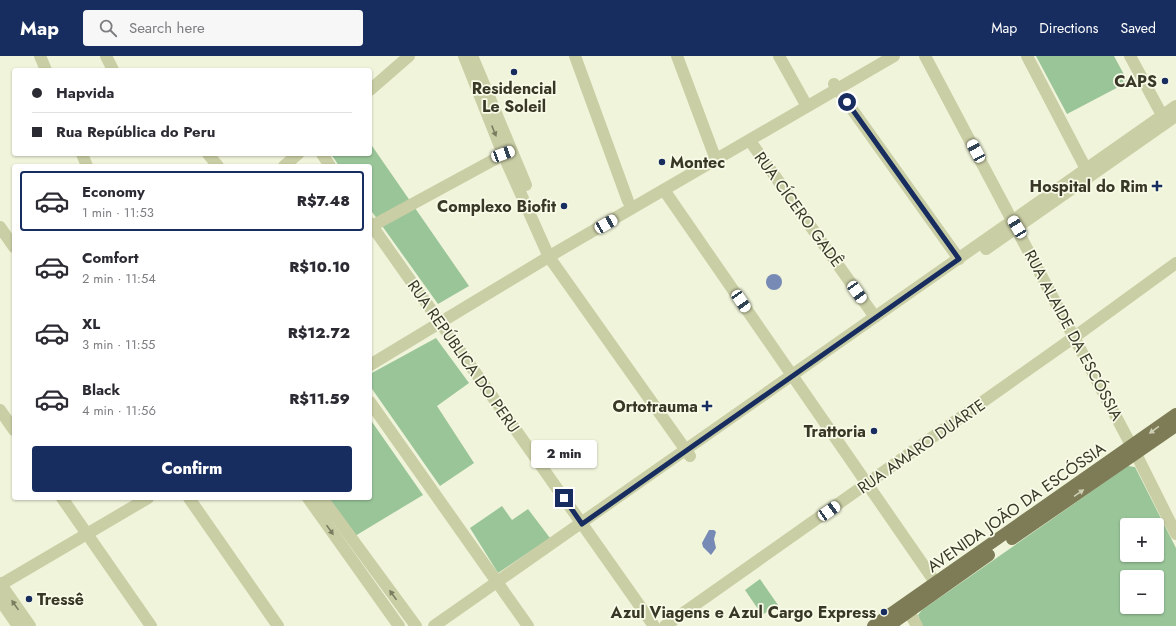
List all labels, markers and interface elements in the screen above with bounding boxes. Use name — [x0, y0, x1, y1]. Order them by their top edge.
search box — [83, 10, 363, 46]
text: Map — [20, 15, 59, 42]
icon: search — [97, 17, 119, 39]
text: Search here — [129, 17, 205, 39]
text: Map — [991, 18, 1017, 38]
text: Directions — [1039, 18, 1099, 38]
text: Saved — [1121, 18, 1156, 38]
marker: Residencial Le Soleil — [509, 67, 519, 77]
place label: CAPS — [1114, 70, 1157, 93]
marker: CAPS — [1160, 76, 1170, 86]
place label: Residencial Le Soleil — [472, 77, 556, 118]
text: Hapvida — [56, 82, 114, 104]
route start — [838, 93, 856, 111]
text: Rua República do Peru — [56, 121, 215, 143]
one-way arrow — [491, 126, 497, 138]
car — [965, 138, 987, 164]
car — [490, 144, 516, 164]
street label: RUA CÍCERO GADÊ — [749, 147, 848, 272]
place label: Montec — [670, 151, 725, 174]
marker: Montec — [657, 157, 667, 167]
place label: Hospital do Rim — [1030, 175, 1148, 198]
marker: Hospital do Rim — [1151, 180, 1163, 192]
text: Economy — [82, 181, 145, 203]
icon: car — [34, 183, 70, 219]
text: R$7.48 — [297, 190, 350, 212]
place label: Complexo Biofit — [437, 195, 557, 218]
marker: Complexo Biofit — [559, 201, 569, 211]
text: 1 min · 11:53 — [82, 203, 154, 222]
car — [593, 213, 619, 235]
car — [1006, 214, 1028, 240]
street label: RUA ALAIDE DA ESCÓSSIA — [1019, 246, 1129, 425]
text: Comfort — [82, 247, 139, 269]
icon: car — [34, 249, 70, 285]
text: R$10.10 — [289, 256, 350, 278]
text: 2 min · 11:54 — [82, 269, 156, 288]
street label: RUA REPÚBLICA DO PERU — [402, 275, 525, 437]
car — [845, 279, 869, 305]
car — [729, 288, 753, 314]
text: XL — [82, 313, 100, 335]
icon: car — [34, 315, 70, 351]
text: R$12.72 — [288, 322, 350, 344]
text: 3 min · 11:55 — [82, 335, 155, 354]
text: Black — [82, 379, 120, 401]
icon: car — [34, 381, 70, 417]
text: R$11.59 — [289, 388, 350, 410]
street label: RUA AMARO DUARTE — [853, 394, 990, 499]
place label: Ortotrauma — [613, 395, 698, 418]
marker: Ortotrauma — [701, 400, 713, 412]
text: 4 min · 11:56 — [82, 401, 156, 420]
place label: Trattoria — [804, 420, 866, 443]
one-way arrow — [1148, 425, 1159, 434]
marker: Trattoria — [869, 426, 879, 436]
street label: AVENIDA JOÃO DA ESCÓSSIA — [923, 437, 1110, 578]
callout: 2 min — [531, 440, 597, 468]
text: 2 min — [547, 444, 581, 463]
button: Confirm — [32, 446, 352, 492]
route end — [555, 489, 573, 507]
one-way arrow — [1074, 489, 1084, 497]
car — [816, 499, 842, 523]
map controls — [1120, 518, 1164, 614]
button: + — [1120, 518, 1164, 562]
one-way arrow — [326, 525, 334, 535]
button: − — [1120, 570, 1164, 614]
place label: Tressê — [37, 588, 84, 611]
one-way arrow — [389, 589, 397, 600]
marker: Tressê — [24, 594, 34, 604]
one-way arrow — [11, 599, 19, 610]
place label: Azul Viagens e Azul Cargo Express — [610, 601, 876, 624]
marker: Azul Viagens e Azul Cargo Express — [879, 607, 889, 617]

